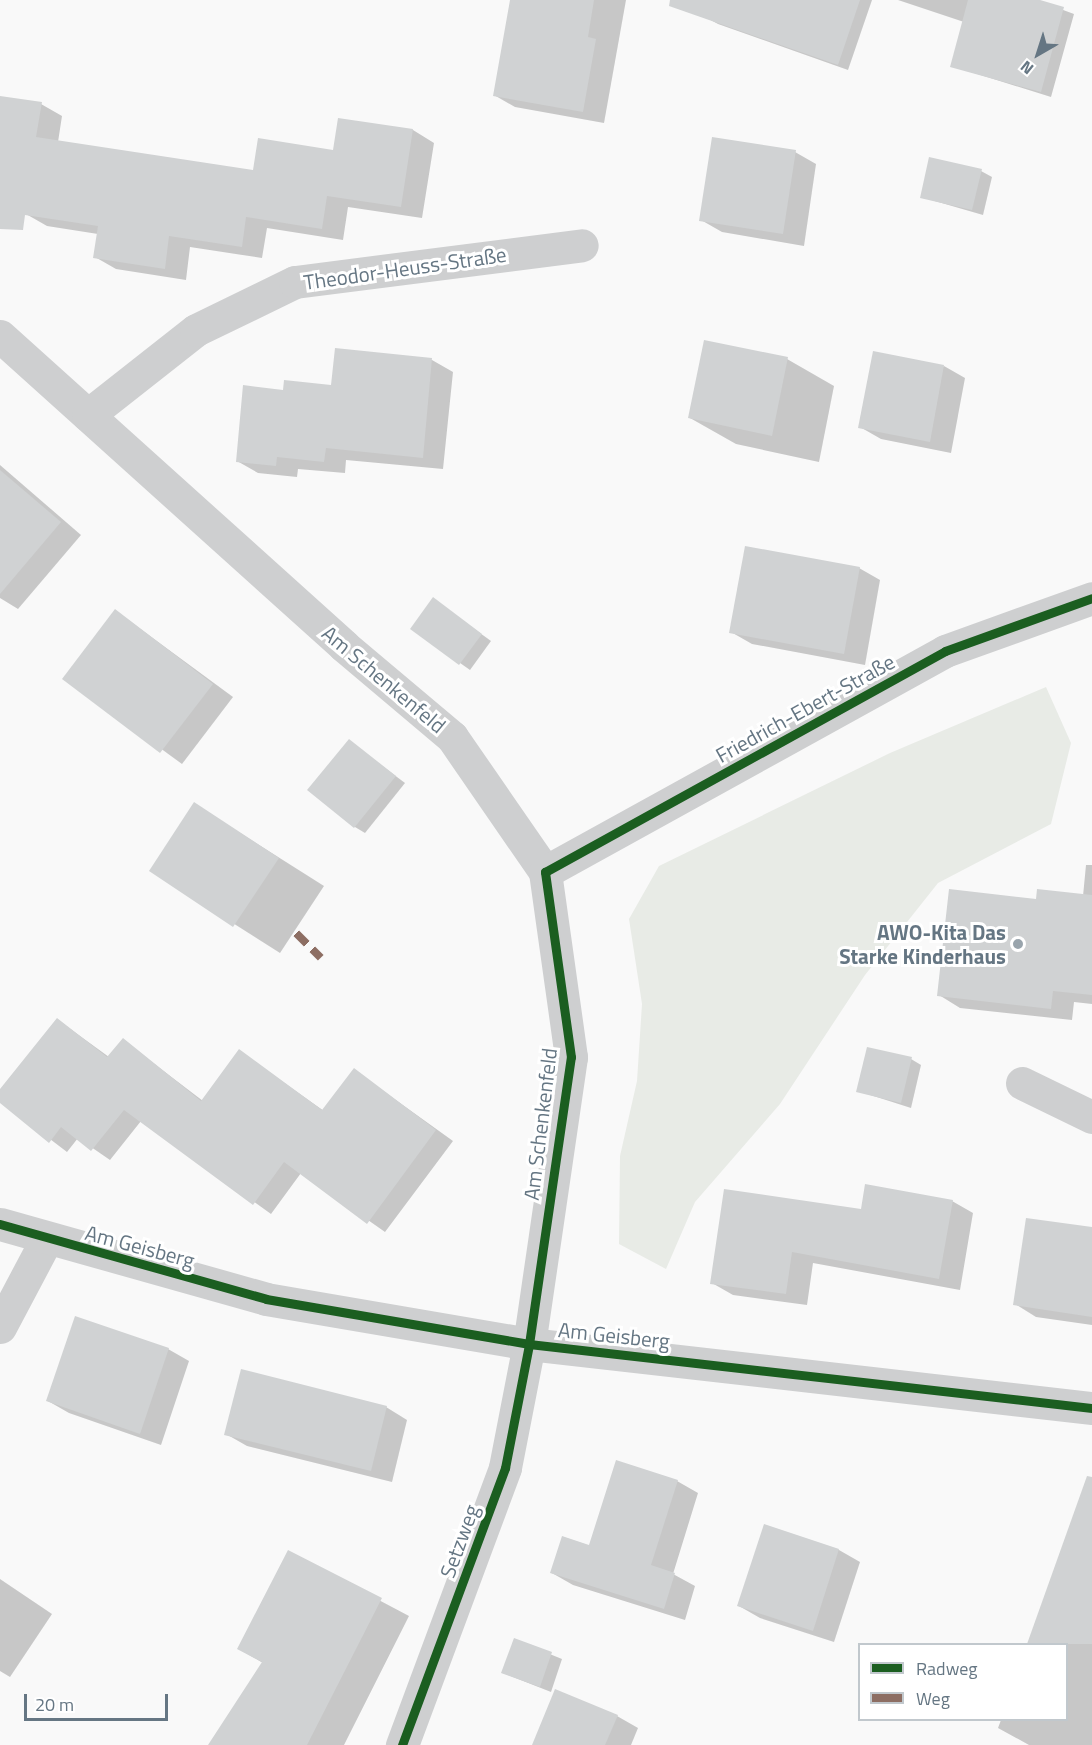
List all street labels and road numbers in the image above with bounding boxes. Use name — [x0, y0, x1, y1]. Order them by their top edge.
street label: Theodor-Heuss-Straße — [302, 241, 508, 295]
street label: Am Schenkenfeld — [317, 620, 451, 738]
street label: Friedrich-Ebert-Straße — [711, 648, 899, 768]
street label: Am Schenkenfeld — [518, 1046, 562, 1202]
street label: Am Geisberg — [83, 1219, 197, 1273]
street label: Am Geisberg — [557, 1317, 671, 1353]
street label: Setzweg — [434, 1501, 484, 1581]

